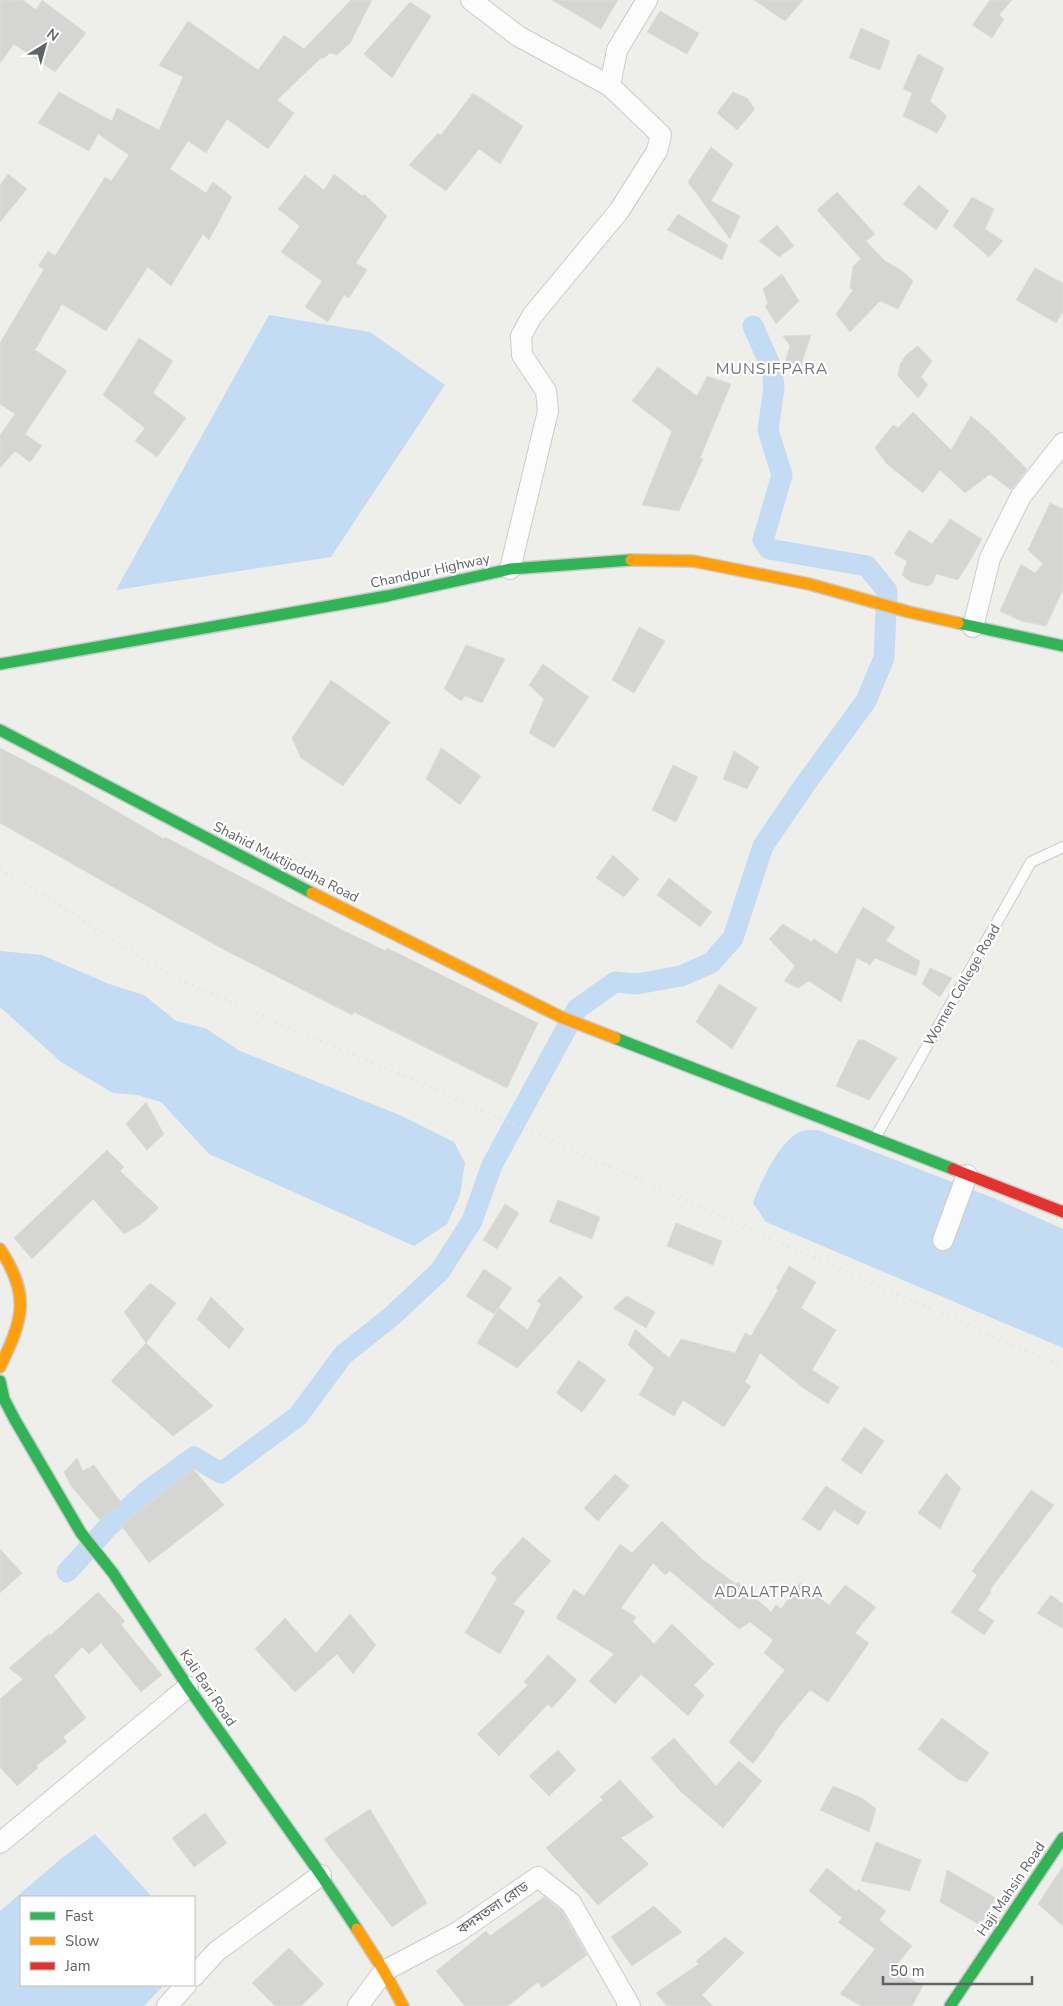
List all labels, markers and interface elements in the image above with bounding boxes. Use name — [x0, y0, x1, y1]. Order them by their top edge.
north arrow — [20, 20, 70, 70]
text: N — [43, 24, 62, 46]
district label: MUNSIFPARA — [716, 358, 828, 380]
street label: Chandpur Highway — [369, 549, 492, 593]
street label: Shahid Muktijoddha Road — [210, 817, 362, 907]
street label: Women College Road — [919, 921, 1005, 1049]
district label: ADALATPARA — [714, 1582, 824, 1602]
street label: Kali Bari Road — [175, 1646, 241, 1730]
street label: Haji Mahsin Road — [972, 1838, 1050, 1940]
street label: কদমতলা রোড — [453, 1877, 533, 1939]
legend — [20, 1896, 195, 1986]
text: Fast — [65, 1906, 94, 1926]
text: Slow — [65, 1931, 100, 1951]
scale bar — [883, 1954, 1032, 1986]
text: Jam — [64, 1956, 91, 1976]
text: 50 m — [890, 1961, 925, 1981]

